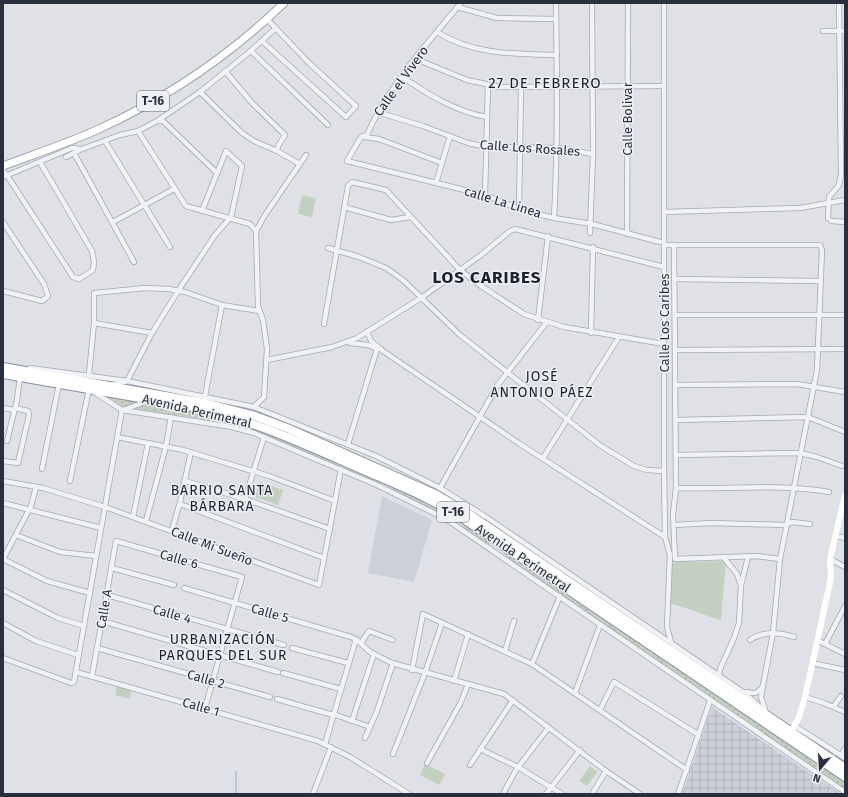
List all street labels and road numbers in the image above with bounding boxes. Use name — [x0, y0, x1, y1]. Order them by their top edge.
street label: Calle el Vivero — [371, 43, 431, 119]
street label: Calle Bolivar — [620, 82, 635, 156]
road number: T-16 — [137, 91, 169, 111]
street label: Calle Los Rosales — [479, 137, 581, 159]
street label: calle La Linea — [463, 183, 543, 221]
street label: Calle Los Caribes — [657, 273, 672, 373]
street label: Avenida Perimetral — [141, 391, 253, 431]
road number: T-16 — [437, 502, 469, 522]
street label: Avenida Perimetral — [473, 521, 574, 596]
street label: Calle Mi Sueño — [169, 524, 255, 568]
street label: Calle 6 — [158, 546, 200, 572]
street label: Calle A — [93, 588, 115, 630]
street label: Calle 5 — [249, 600, 291, 626]
street label: Calle 4 — [151, 601, 193, 627]
street label: Calle 2 — [185, 666, 227, 692]
street label: Calle 1 — [181, 695, 221, 719]

